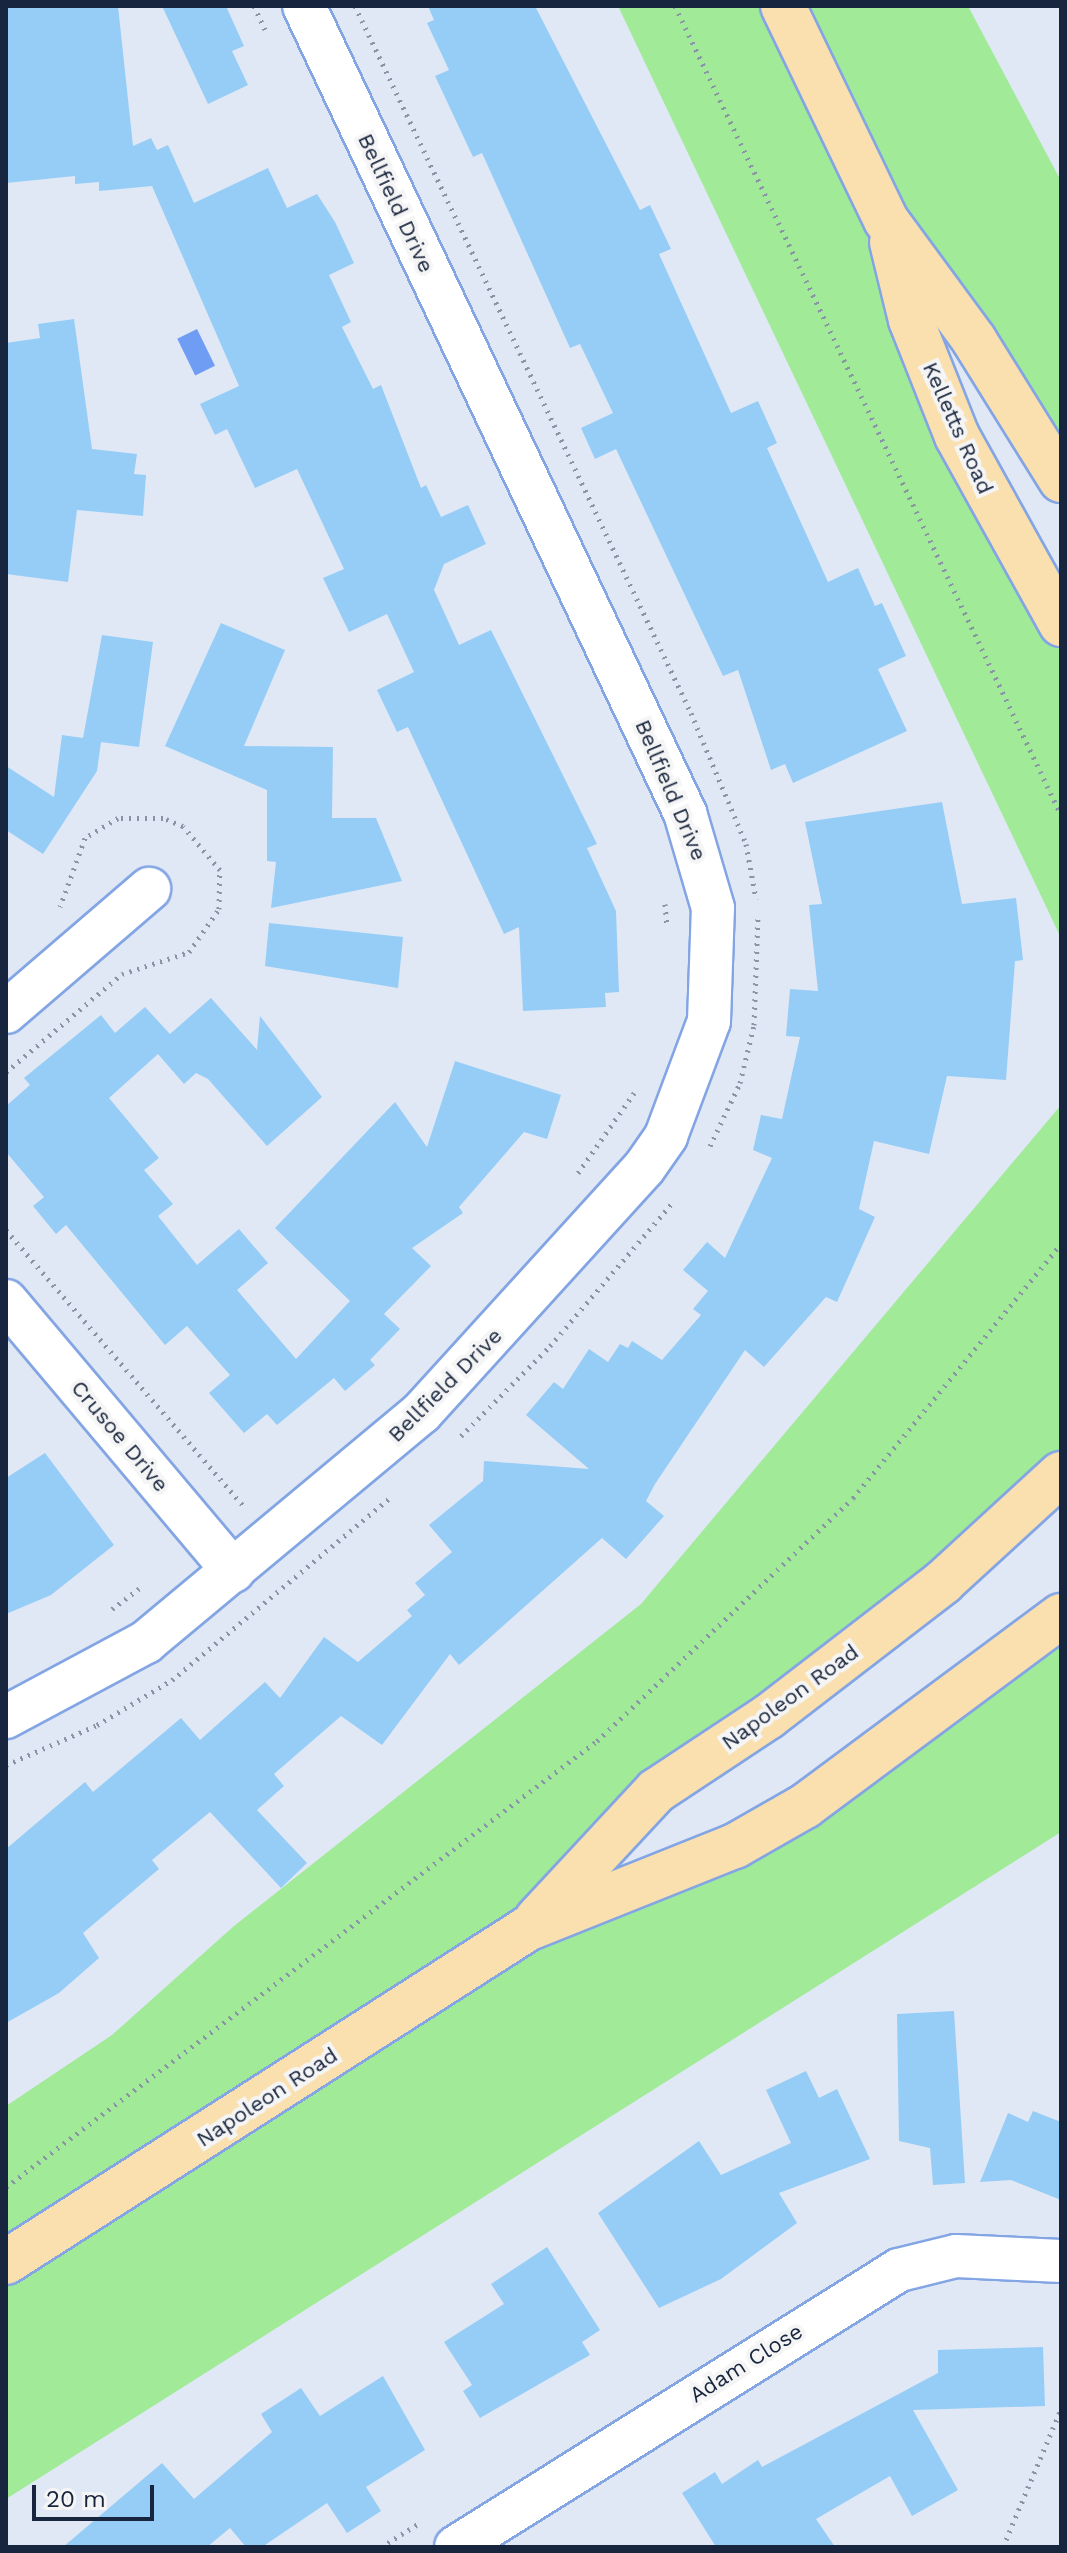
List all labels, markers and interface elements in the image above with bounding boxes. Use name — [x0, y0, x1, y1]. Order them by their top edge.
street label: Bellfield Drive — [352, 129, 440, 277]
street label: Kelletts Road — [917, 358, 999, 498]
street label: Bellfield Drive — [629, 716, 713, 864]
street label: Bellfield Drive — [382, 1322, 508, 1448]
street label: Crusoe Drive — [66, 1375, 174, 1497]
street label: Napoleon Road — [716, 1638, 864, 1756]
street label: Napoleon Road — [191, 2042, 343, 2152]
street label: Adam Close — [685, 2318, 807, 2408]
scale bar — [36, 2469, 158, 2519]
text: 20 m — [46, 2485, 106, 2513]

